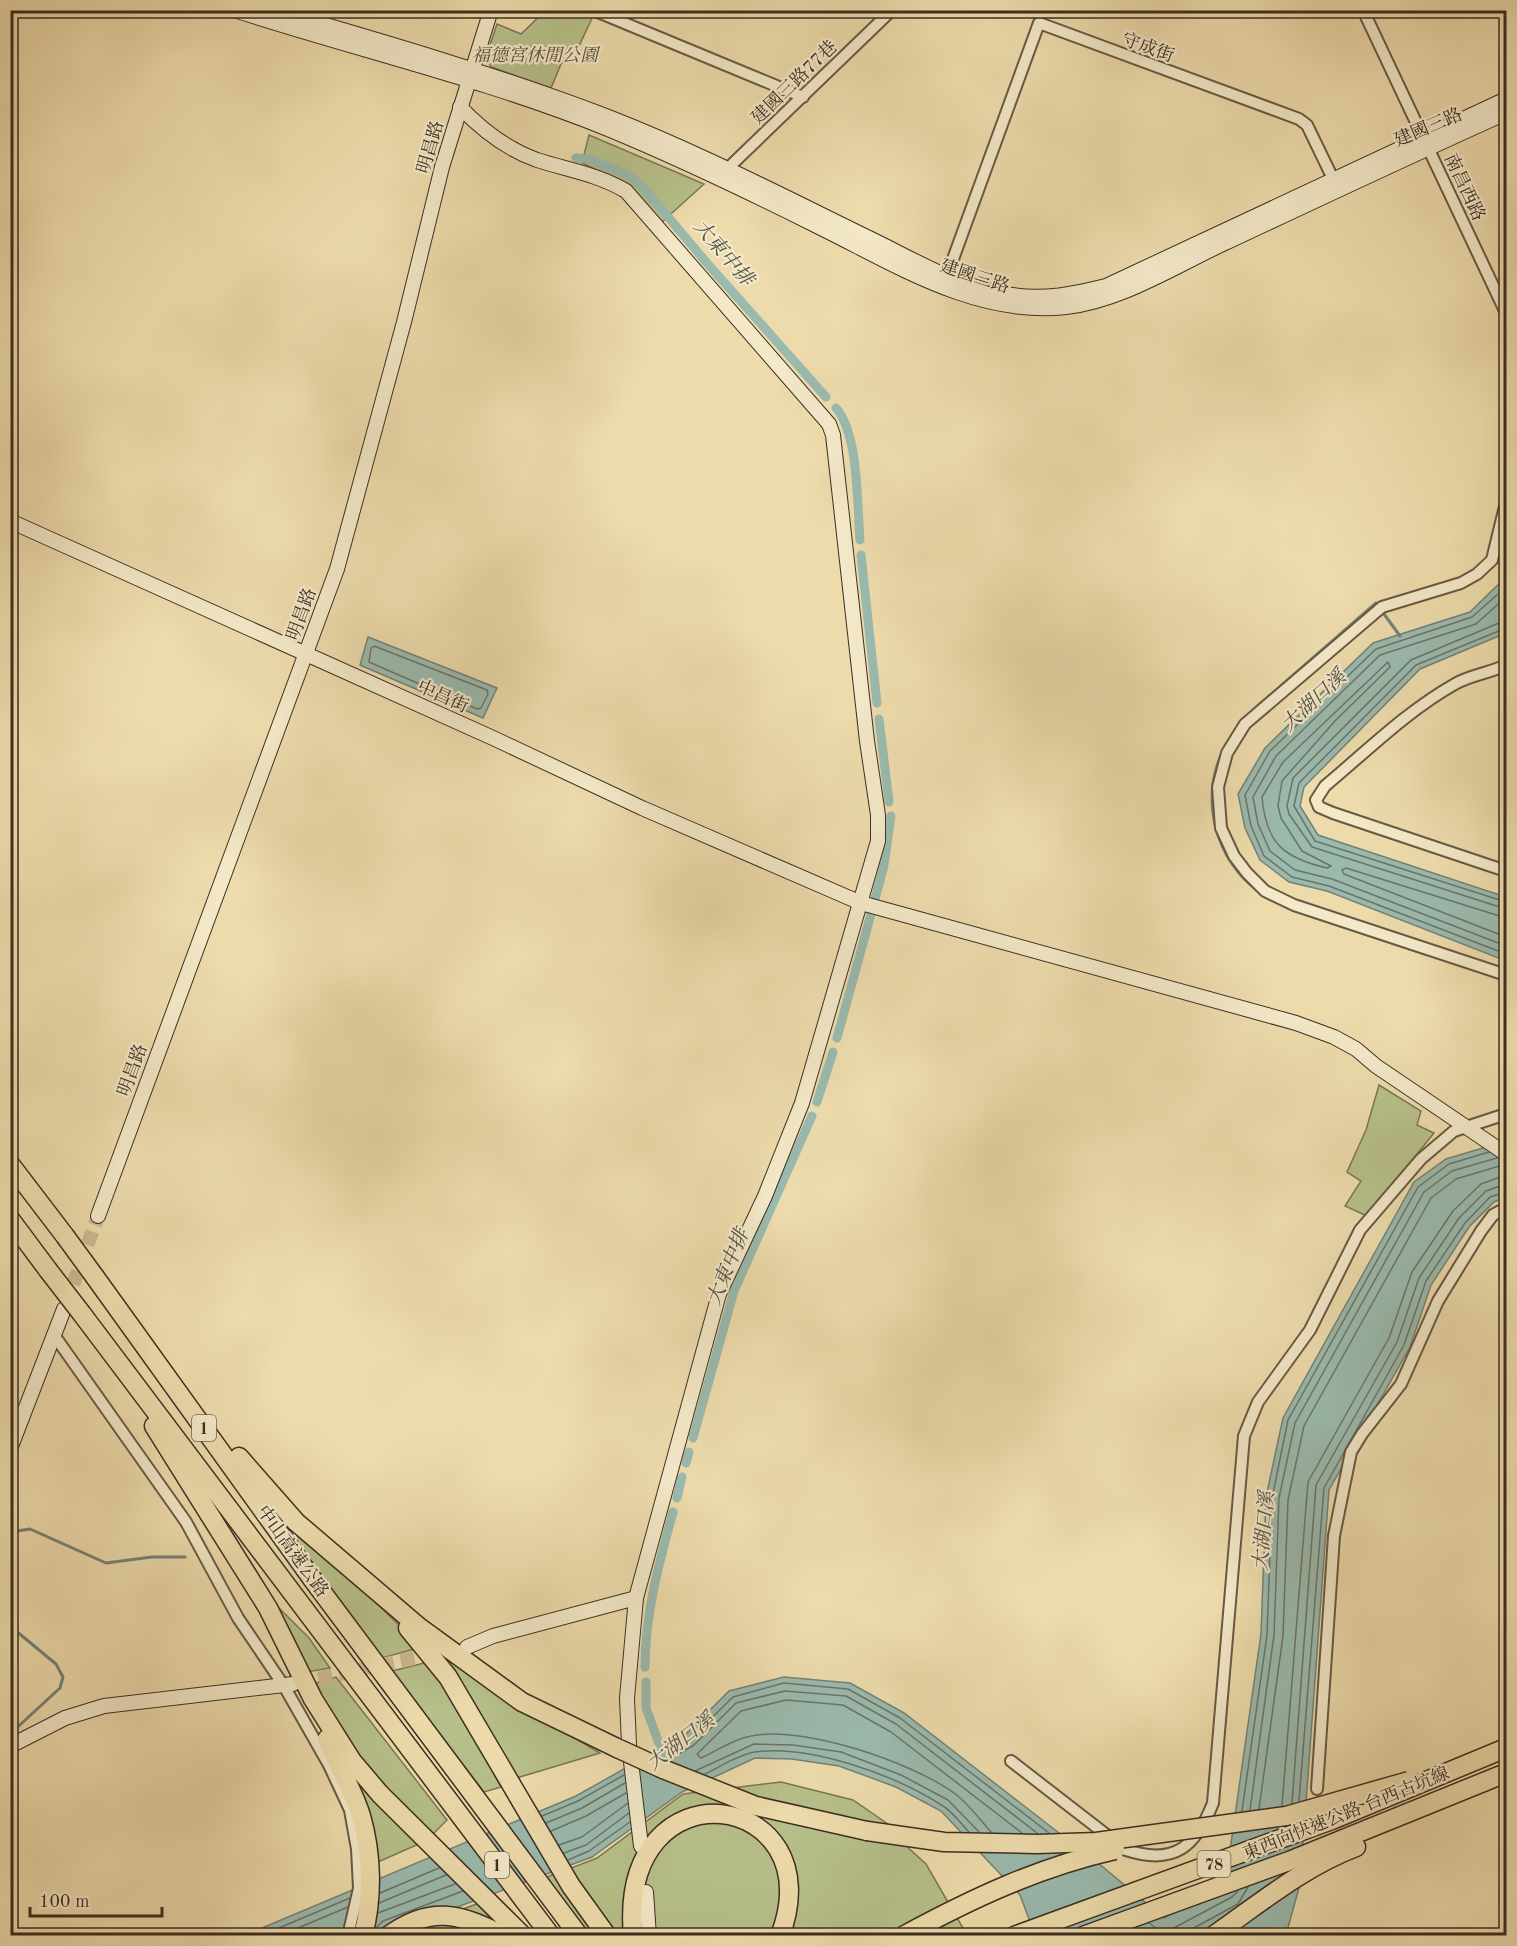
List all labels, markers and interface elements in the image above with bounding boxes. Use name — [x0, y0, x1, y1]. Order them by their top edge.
street label: 守成街 — [1119, 28, 1177, 66]
street label: 建國三路77巷 — [747, 36, 841, 128]
park label: 福德宮休閒公園 — [472, 45, 601, 65]
street label: 建國三路 — [1391, 104, 1465, 150]
street label: 明昌路 — [413, 118, 447, 176]
street label: 南昌西路 — [1441, 150, 1489, 224]
water label: 大東中排 — [689, 215, 760, 292]
street label: 建國三路 — [938, 255, 1012, 297]
street label: 明昌路 — [282, 585, 320, 643]
water label: 大湖口溪 — [1277, 664, 1352, 736]
street label: 中昌街 — [414, 676, 472, 716]
street label: 明昌路 — [113, 1041, 151, 1099]
water label: 大東中排 — [703, 1223, 754, 1309]
road number: 1 — [192, 1415, 216, 1441]
water label: 大湖口溪 — [1250, 1488, 1279, 1572]
street label: 中山高速公路 — [253, 1501, 333, 1601]
water label: 大湖口溪 — [642, 1707, 720, 1775]
street label: 東西向快速公路 台西古坑線 — [1240, 1762, 1452, 1864]
road number: 78 — [1198, 1851, 1230, 1877]
road number: 1 — [485, 1852, 509, 1878]
scale bar — [30, 1880, 162, 1918]
text: 100 m — [39, 1893, 90, 1911]

